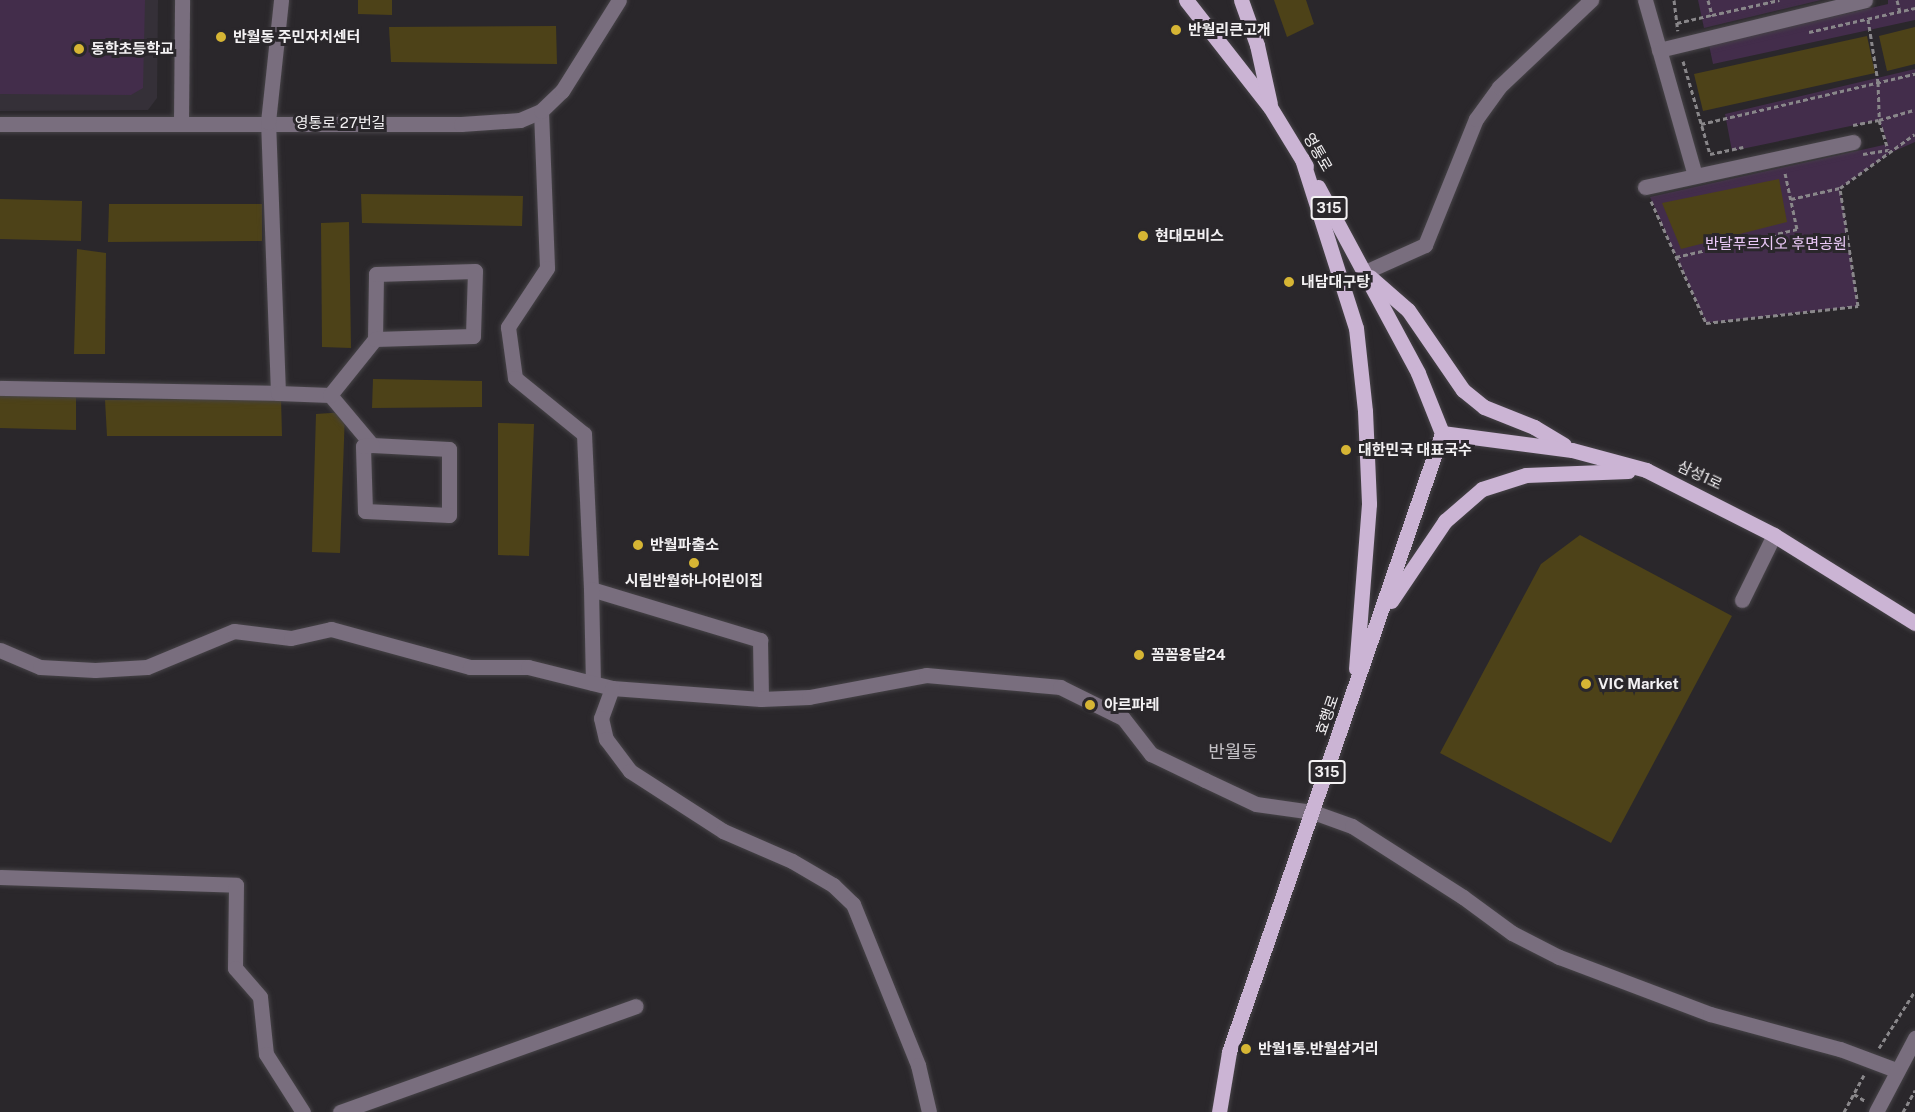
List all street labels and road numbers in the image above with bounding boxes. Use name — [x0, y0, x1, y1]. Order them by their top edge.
street label: 영통로 27번길 — [295, 114, 385, 132]
street label: 영통로 — [1300, 130, 1336, 174]
road number: 315 — [1310, 197, 1348, 219]
street label: 삼성1로 — [1675, 457, 1725, 493]
street label: 효행로 — [1312, 692, 1342, 738]
road number: 315 — [1308, 761, 1346, 783]

